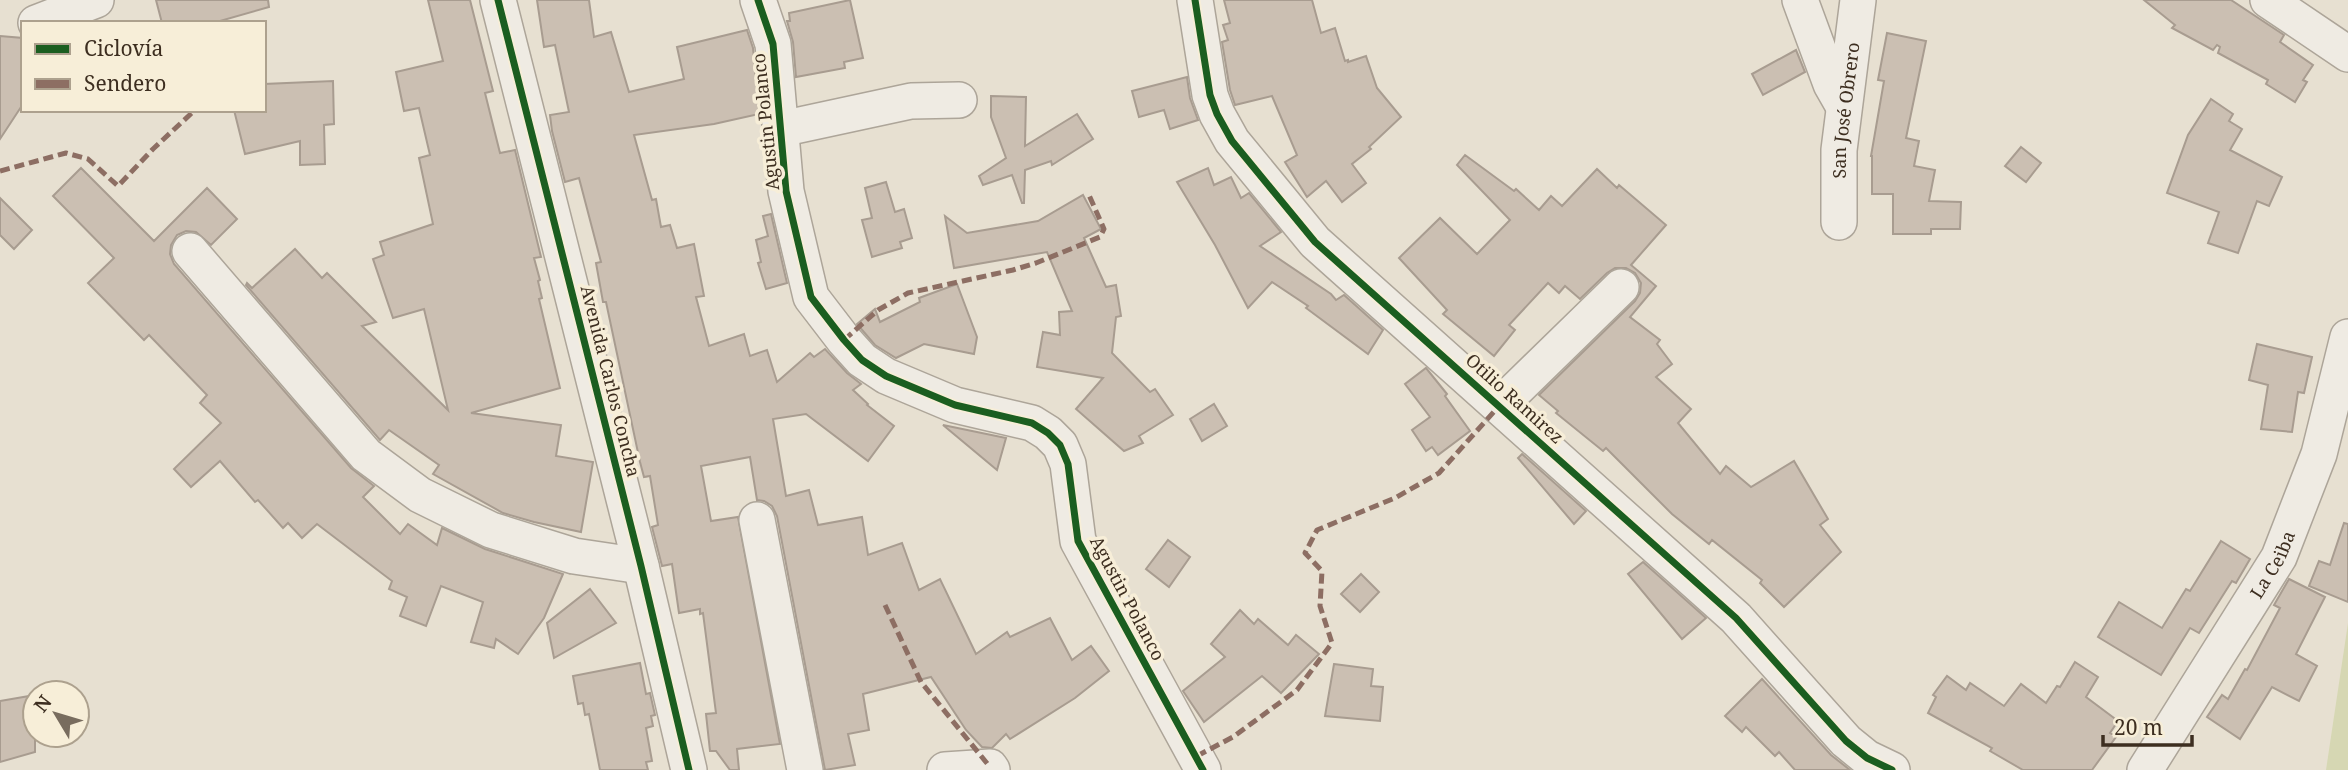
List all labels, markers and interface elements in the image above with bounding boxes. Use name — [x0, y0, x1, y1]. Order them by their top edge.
legend — [21, 21, 266, 112]
text: Ciclovía — [84, 34, 163, 62]
street label: San José Obrero — [1827, 41, 1865, 178]
street label: Agustin Polanco — [746, 52, 784, 192]
text: Sendero — [84, 69, 166, 97]
street label: Avenida Carlos Concha — [576, 283, 646, 479]
street label: Otilio Ramirez — [1461, 348, 1569, 448]
street label: La Ceiba — [2244, 527, 2300, 603]
street label: Agustin Polanco — [1085, 532, 1171, 664]
north arrow — [21, 679, 91, 749]
text: N — [28, 690, 57, 717]
scale bar — [2103, 704, 2192, 748]
text: 20 m — [2114, 713, 2163, 741]

